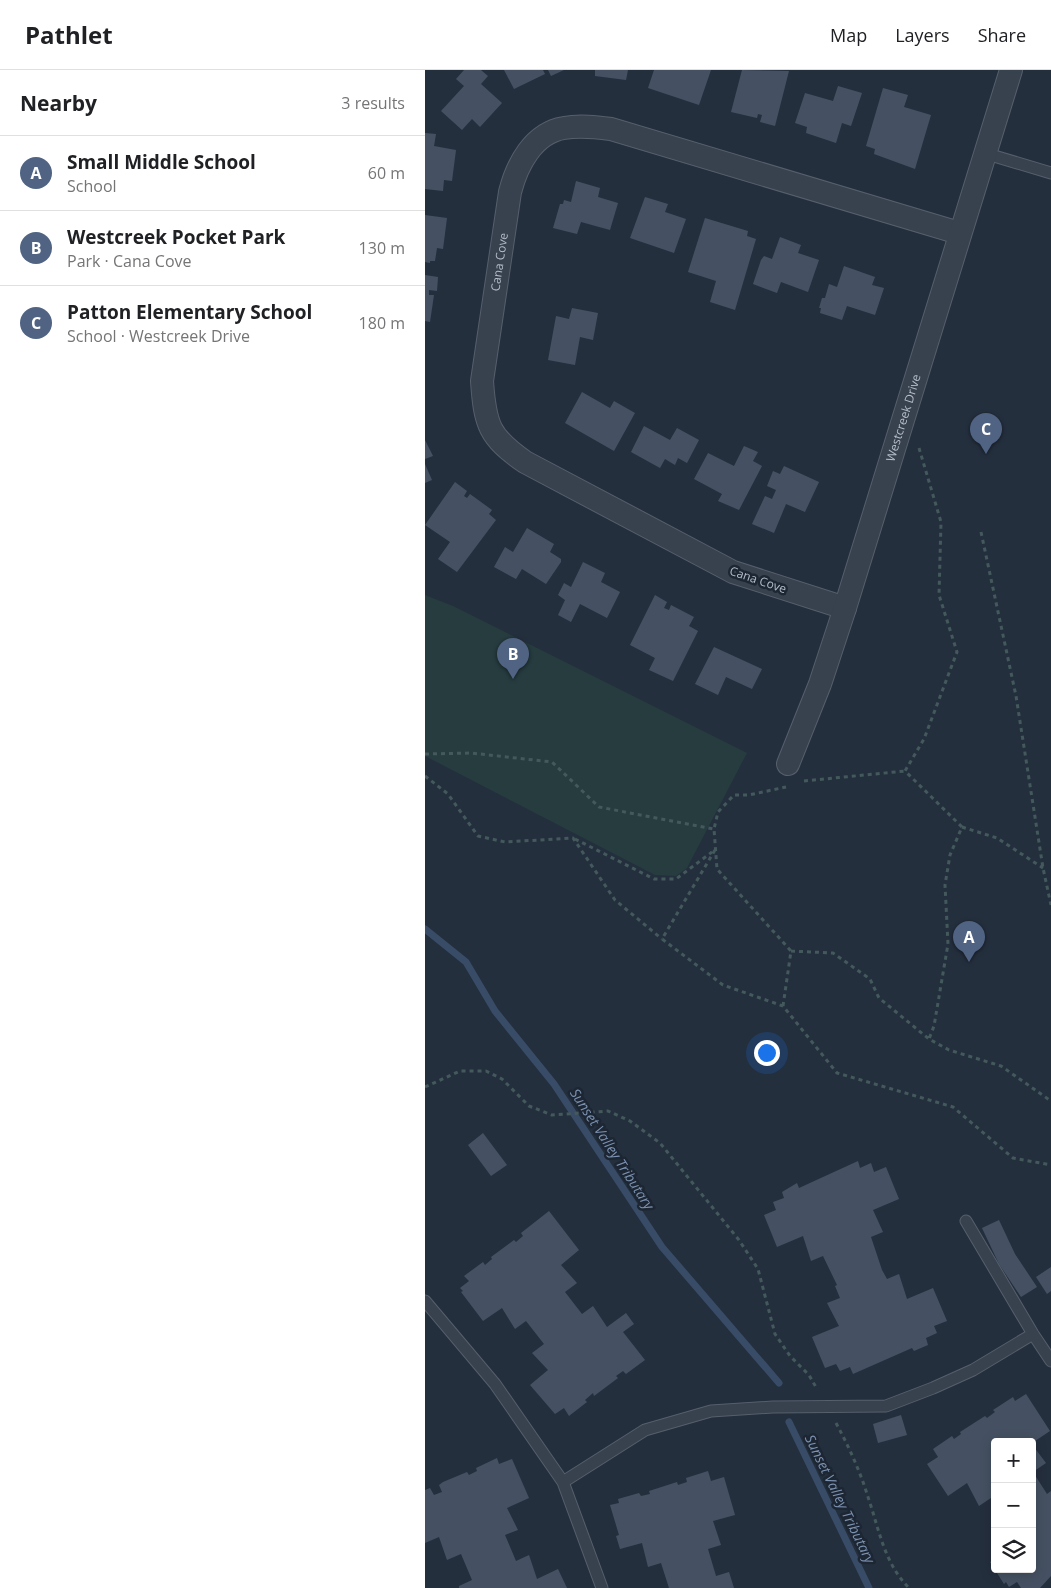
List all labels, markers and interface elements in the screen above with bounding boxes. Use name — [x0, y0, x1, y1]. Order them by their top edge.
text: Pathlet — [25, 18, 113, 51]
text: Map — [830, 23, 867, 47]
text: Layers — [895, 23, 950, 47]
text: Share — [978, 23, 1026, 47]
text: Nearby — [20, 89, 97, 117]
text: 3 results — [341, 92, 405, 114]
text: Small Middle School — [67, 149, 256, 175]
text: A — [30, 162, 42, 184]
text: 60 m — [368, 162, 405, 184]
text: School — [67, 175, 117, 197]
text: Westcreek Pocket Park — [67, 224, 285, 250]
street label: Cana Cove — [486, 231, 512, 292]
text: B — [31, 237, 41, 259]
text: 130 m — [359, 237, 405, 259]
text: Park · Cana Cove — [67, 250, 191, 272]
text: Patton Elementary School — [67, 299, 312, 325]
text: C — [31, 312, 41, 334]
text: 180 m — [359, 312, 405, 334]
text: School · Westcreek Drive — [67, 325, 250, 347]
street label: Westcreek Drive — [882, 372, 925, 464]
pin: C — [970, 413, 1002, 454]
street label: Cana Cove — [728, 562, 789, 597]
pin: B — [497, 638, 529, 679]
pin: A — [953, 921, 985, 962]
your location — [754, 1040, 780, 1066]
water label: Sunset Valley Tributary — [566, 1084, 660, 1214]
water label: Sunset Valley Tributary — [801, 1431, 881, 1568]
map controls — [991, 1438, 1036, 1573]
button: + — [991, 1438, 1036, 1483]
button: − — [991, 1483, 1036, 1528]
button: layers — [991, 1528, 1036, 1573]

